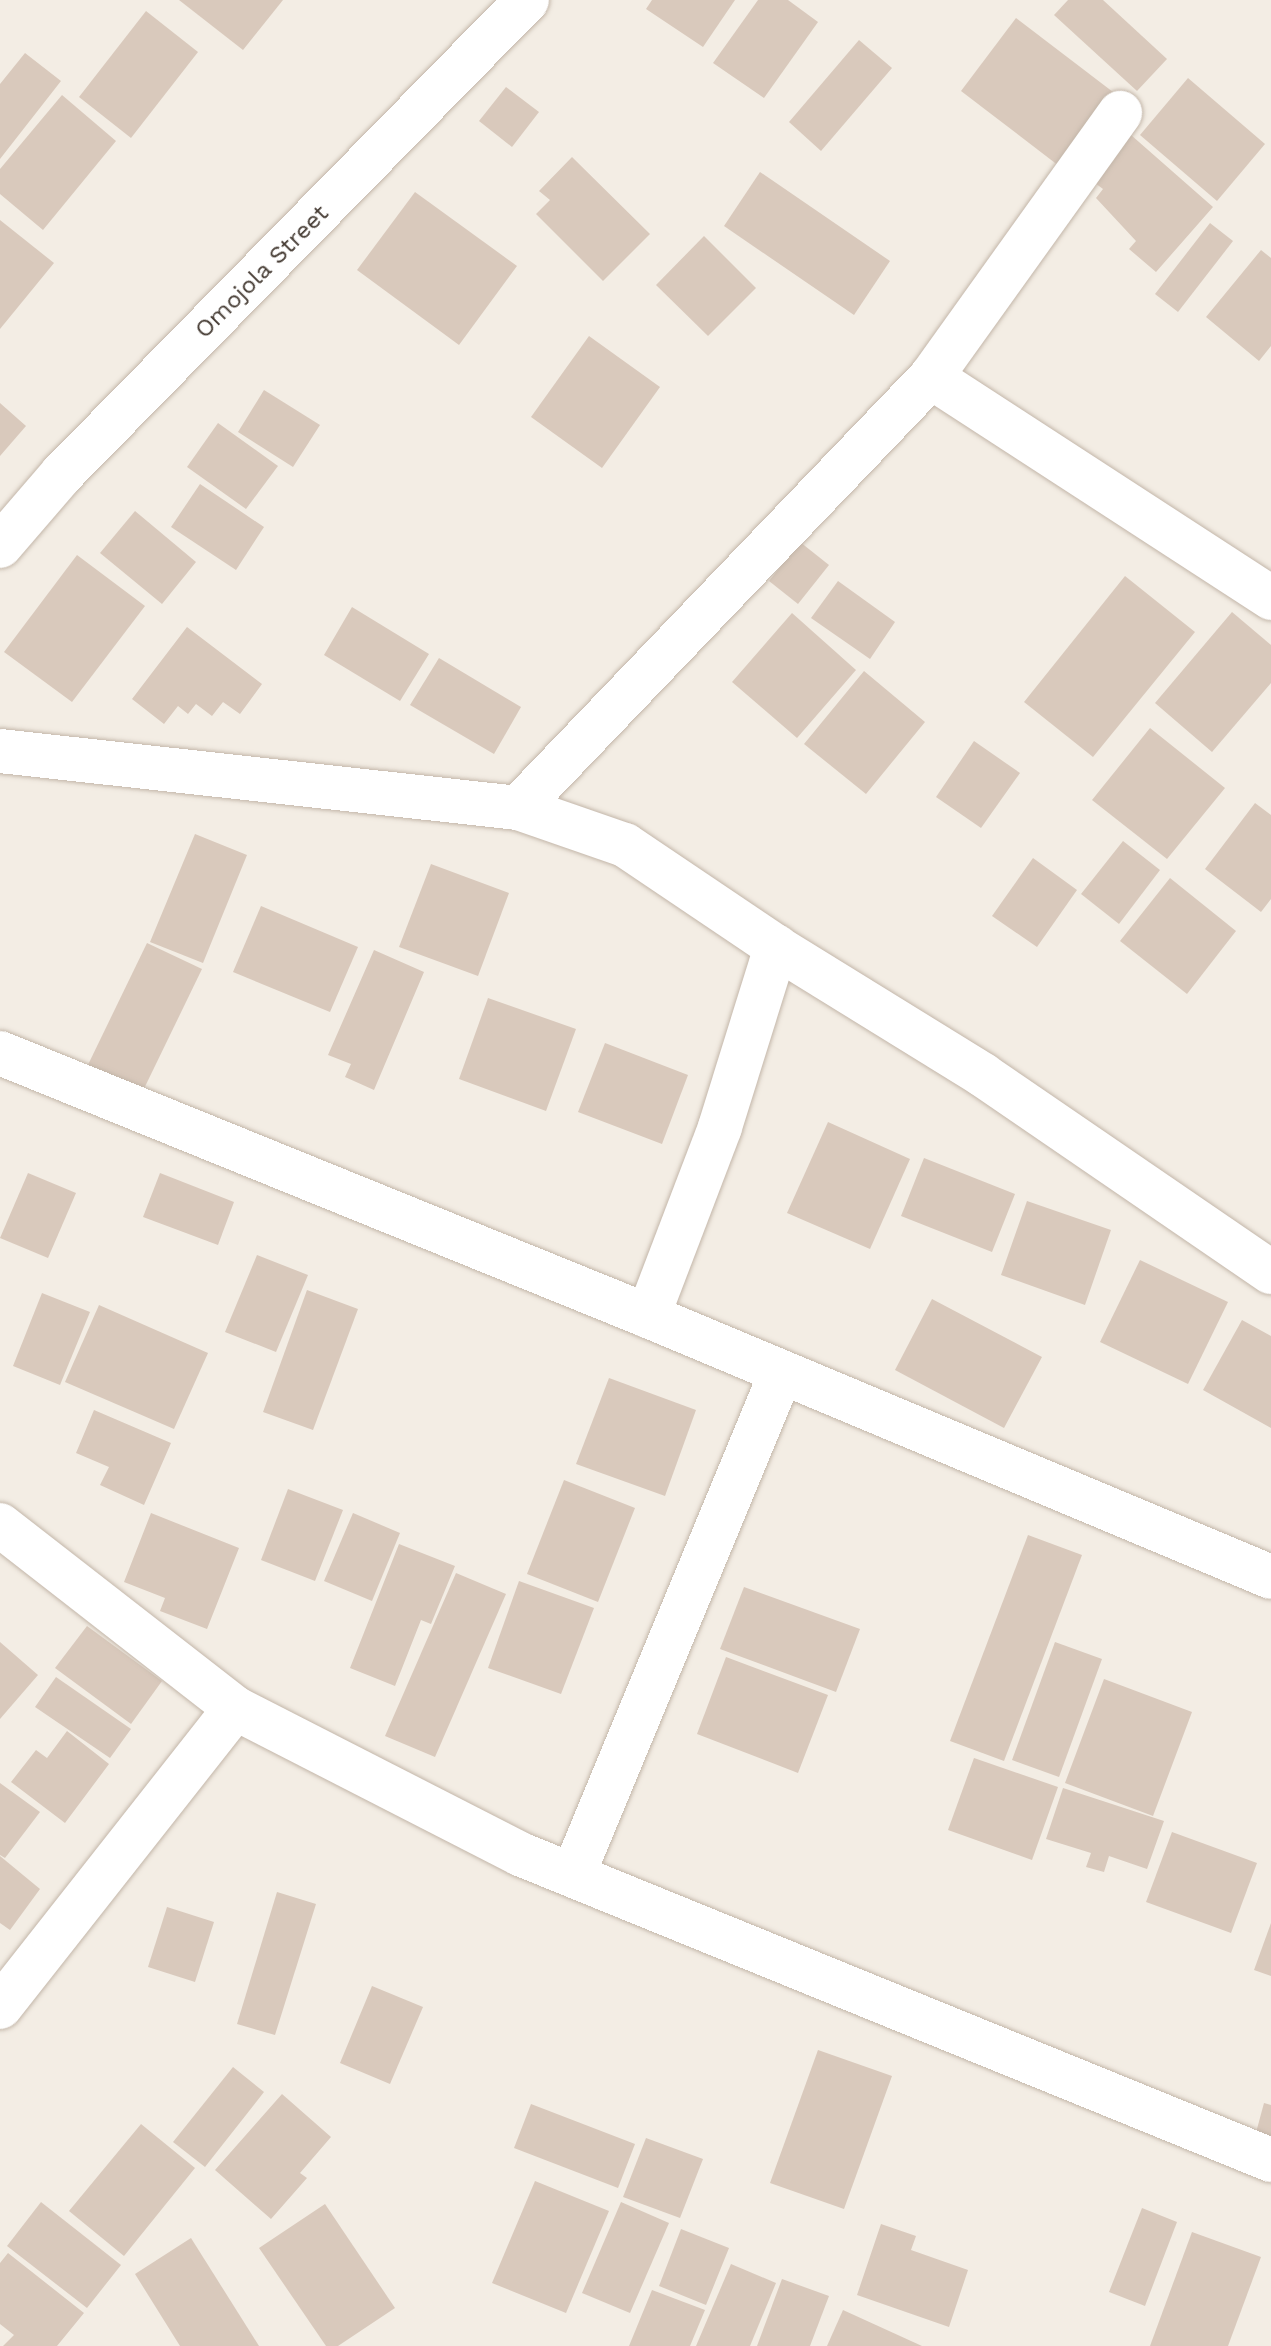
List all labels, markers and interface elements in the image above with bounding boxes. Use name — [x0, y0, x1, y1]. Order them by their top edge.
street label: Omojola Street — [189, 199, 335, 345]

